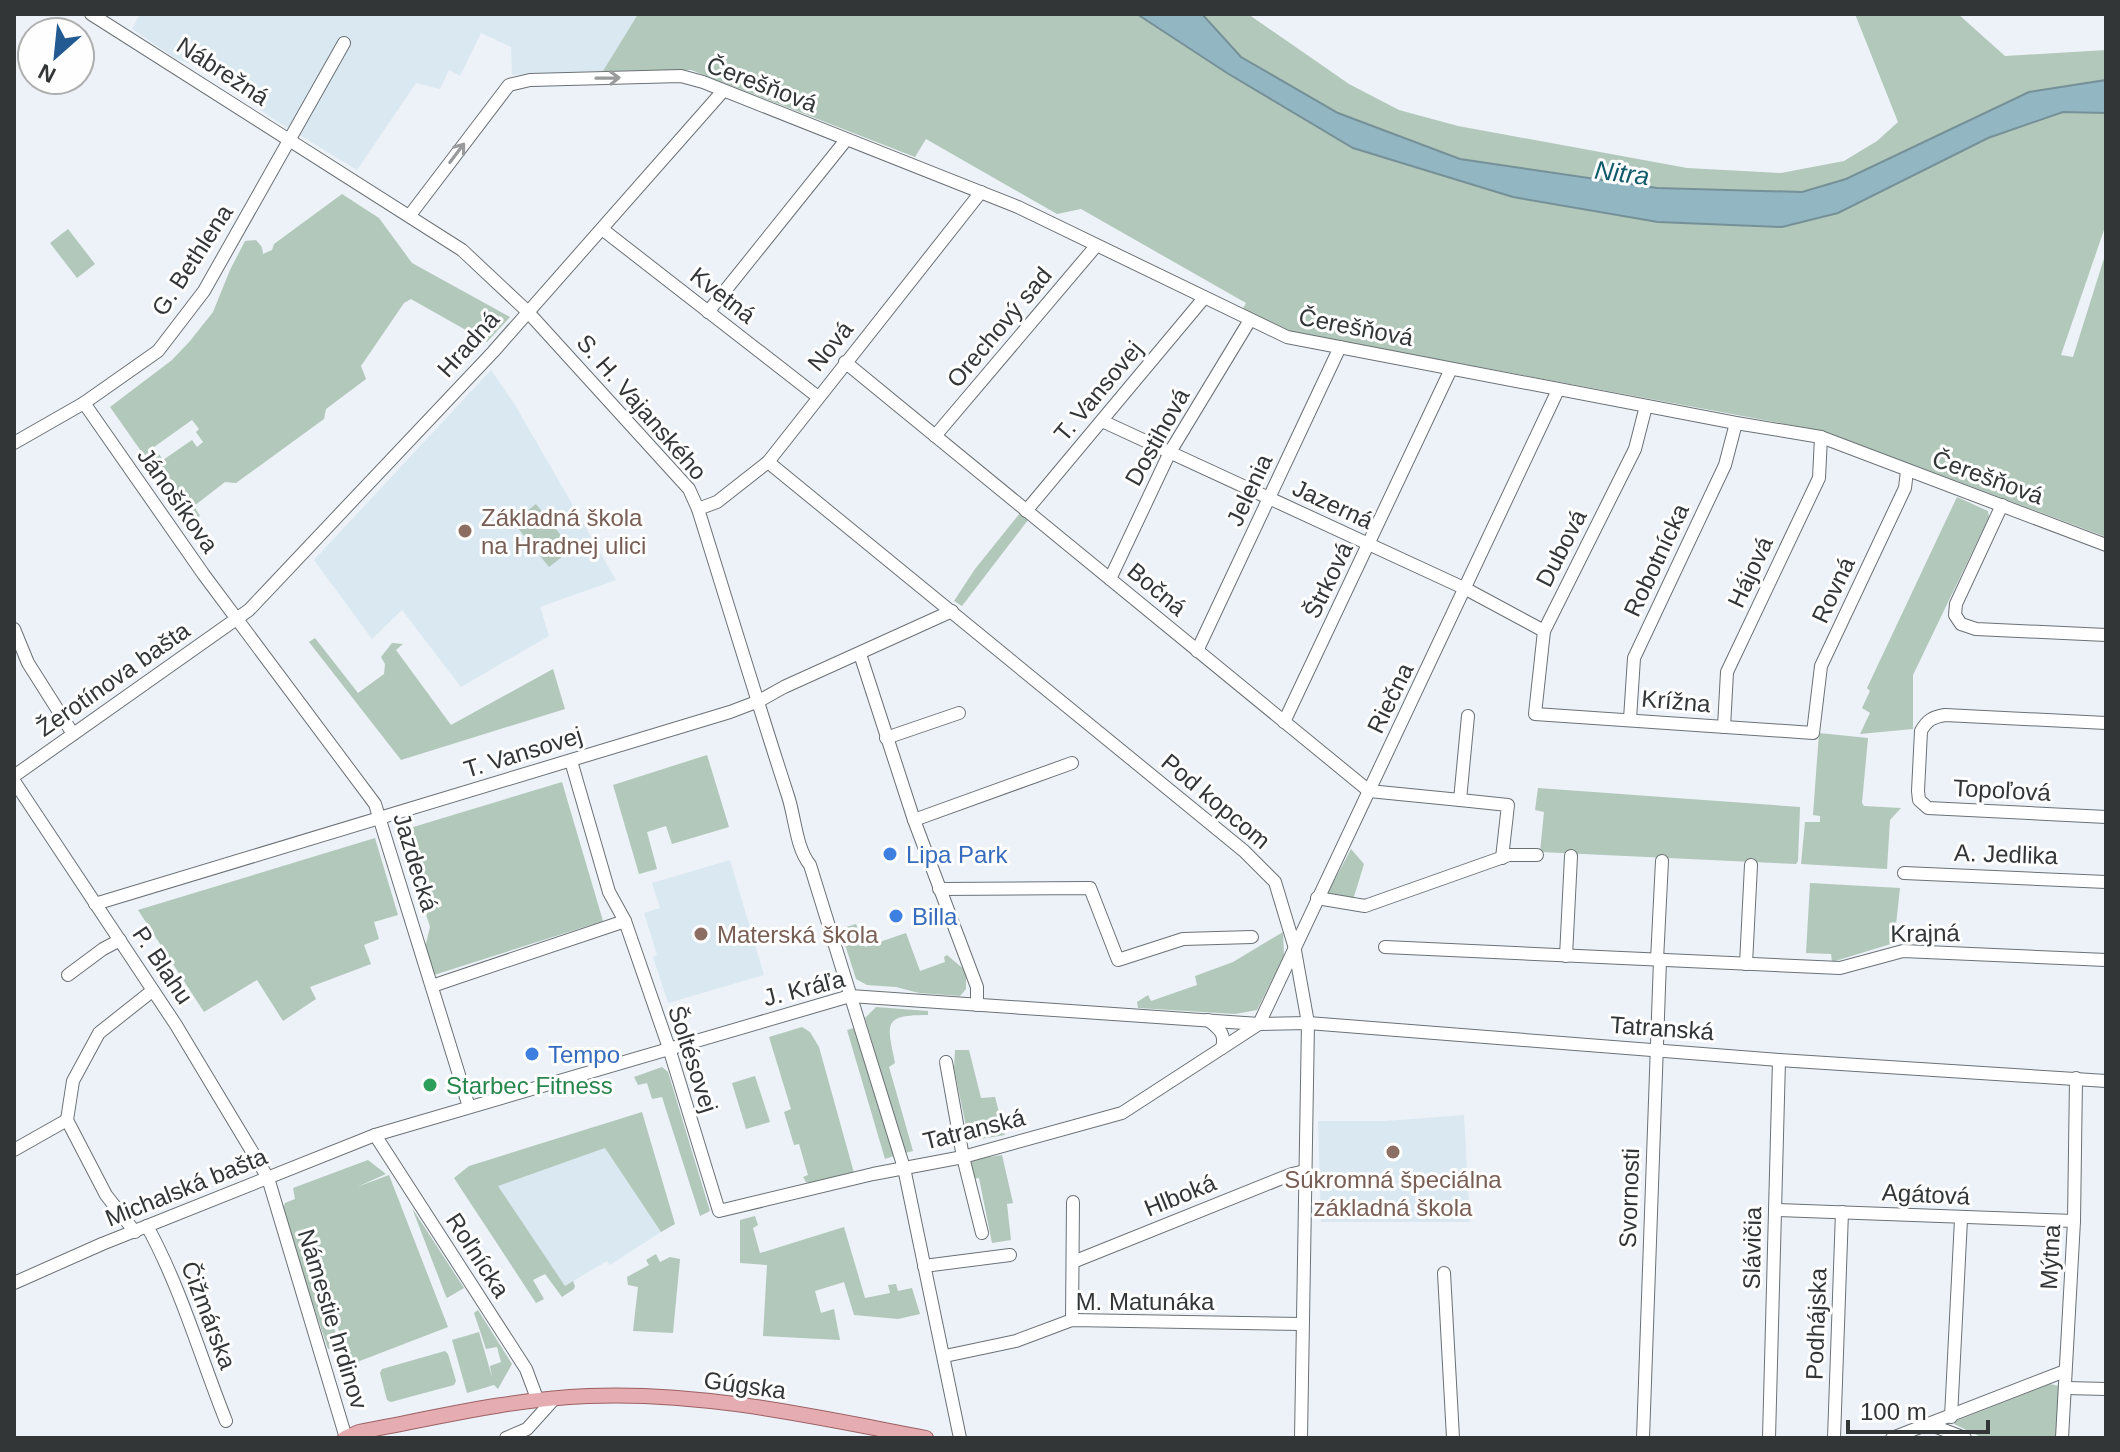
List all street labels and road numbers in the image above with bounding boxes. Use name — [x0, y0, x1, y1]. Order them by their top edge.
street label: Nábrežná — [172, 31, 275, 111]
street label: Čerešňová — [703, 51, 822, 118]
street label: G. Bethlena — [146, 199, 238, 321]
street label: Kvetná — [685, 261, 761, 329]
street label: Orechový sad — [941, 262, 1057, 392]
street label: Čerešňová — [1296, 303, 1416, 351]
street label: Hradná — [432, 305, 505, 382]
street label: Nová — [802, 315, 859, 376]
street label: S. H. Vajanského — [572, 329, 712, 485]
street label: T. Vansovej — [1048, 335, 1148, 447]
street label: Dostihová — [1119, 383, 1195, 490]
street label: Jánošíkova — [132, 443, 224, 558]
street label: Čerešňová — [1929, 444, 2048, 510]
street label: Jelenia — [1221, 449, 1278, 530]
street label: Jazerná — [1289, 474, 1378, 535]
street label: Robotnícka — [1618, 499, 1694, 621]
street label: Dubová — [1530, 504, 1592, 591]
street label: Hájová — [1722, 532, 1778, 612]
street label: Štrková — [1298, 537, 1358, 622]
street label: Rovná — [1806, 552, 1860, 627]
street label: Bočná — [1122, 557, 1192, 622]
street label: Žerotínova bašta — [31, 616, 195, 742]
street label: Riečna — [1361, 658, 1419, 737]
street label: Krížna — [1640, 685, 1712, 718]
street label: T. Vansovej — [461, 721, 585, 783]
street label: Pod kopcom — [1156, 748, 1276, 854]
street label: Topoľová — [1952, 774, 2052, 806]
street label: Jazdecká — [388, 810, 444, 915]
street label: A. Jedlika — [1954, 839, 2059, 869]
street label: Krajná — [1890, 919, 1961, 947]
street label: P. Blahu — [127, 921, 199, 1009]
street label: J. Kráľa — [760, 965, 848, 1011]
street label: Šoltésovej — [663, 1002, 723, 1116]
street label: Tatranská — [1609, 1011, 1715, 1045]
street label: Tatranská — [920, 1103, 1028, 1155]
street label: Michalská bašta — [101, 1142, 271, 1232]
street label: Svornosti — [1614, 1148, 1644, 1248]
street label: Hlboká — [1140, 1168, 1220, 1222]
street label: Agátová — [1881, 1178, 1971, 1210]
street label: Slávičia — [1738, 1206, 1766, 1290]
street label: Roľnícka — [441, 1208, 516, 1303]
street label: Mýtna — [2035, 1223, 2065, 1290]
street label: Námestie hrdinov — [293, 1226, 373, 1412]
street label: Čižmárska — [176, 1257, 242, 1373]
street label: Podhájska — [1801, 1267, 1831, 1380]
street label: M. Matunáka — [1076, 1288, 1215, 1315]
street label: Gúgska — [702, 1366, 788, 1404]

